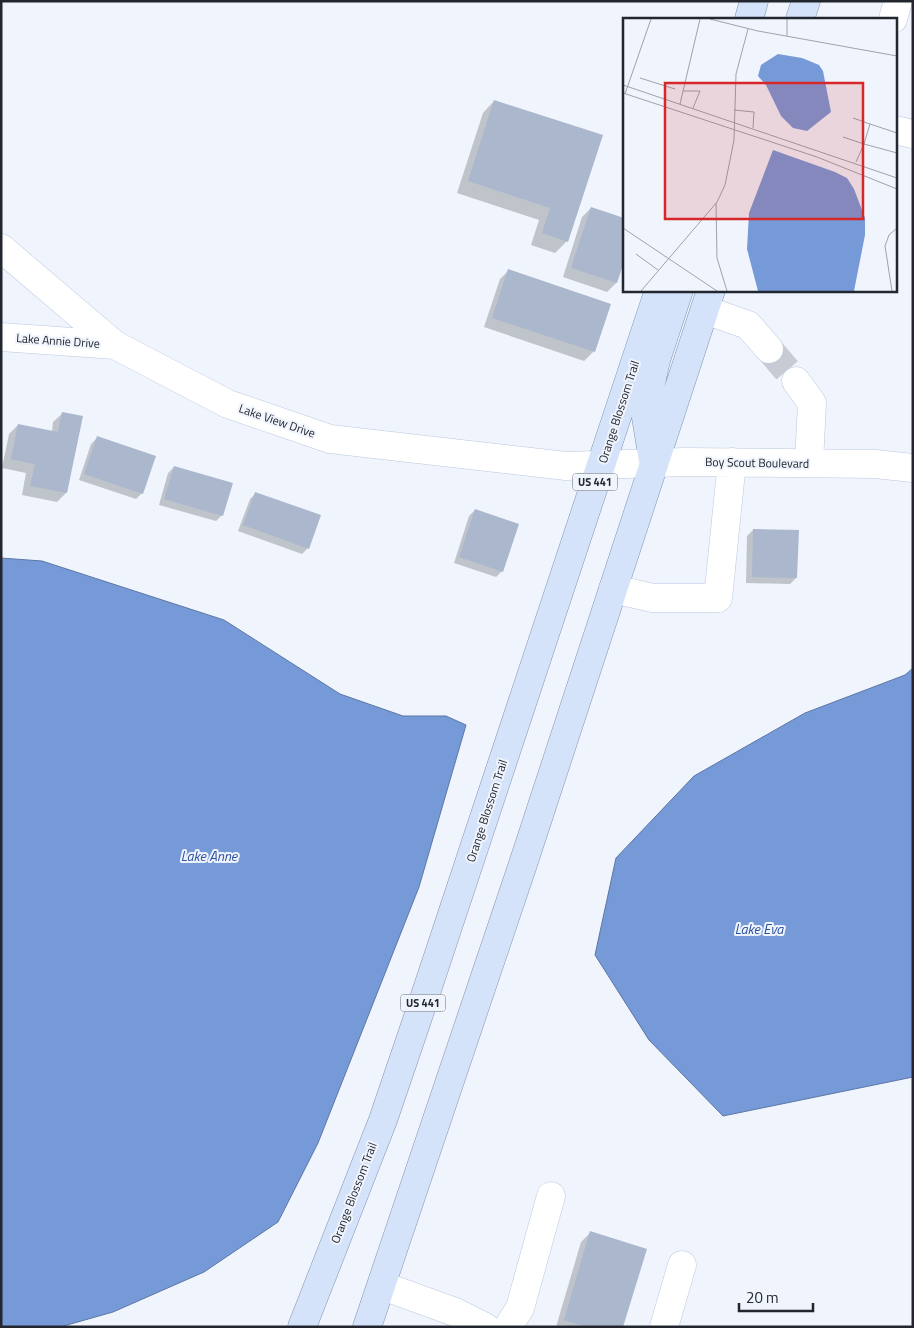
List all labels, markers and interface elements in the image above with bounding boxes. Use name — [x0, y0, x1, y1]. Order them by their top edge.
inset map — [623, 18, 896, 291]
street label: Lake Annie Drive — [16, 328, 100, 353]
street label: Orange Blossom Trail — [593, 358, 644, 466]
street label: Lake View Drive — [236, 399, 318, 442]
street label: Boy Scout Boulevard — [705, 452, 809, 473]
road number: US 441 — [572, 474, 618, 491]
street label: Orange Blossom Trail — [461, 757, 512, 865]
water label: Lake Anne — [181, 845, 239, 866]
water label: Lake Eva — [735, 918, 784, 939]
road number: US 441 — [400, 994, 446, 1011]
street label: Orange Blossom Trail — [326, 1140, 382, 1246]
scale bar — [739, 1280, 813, 1312]
text: 20 m — [746, 1286, 779, 1309]

